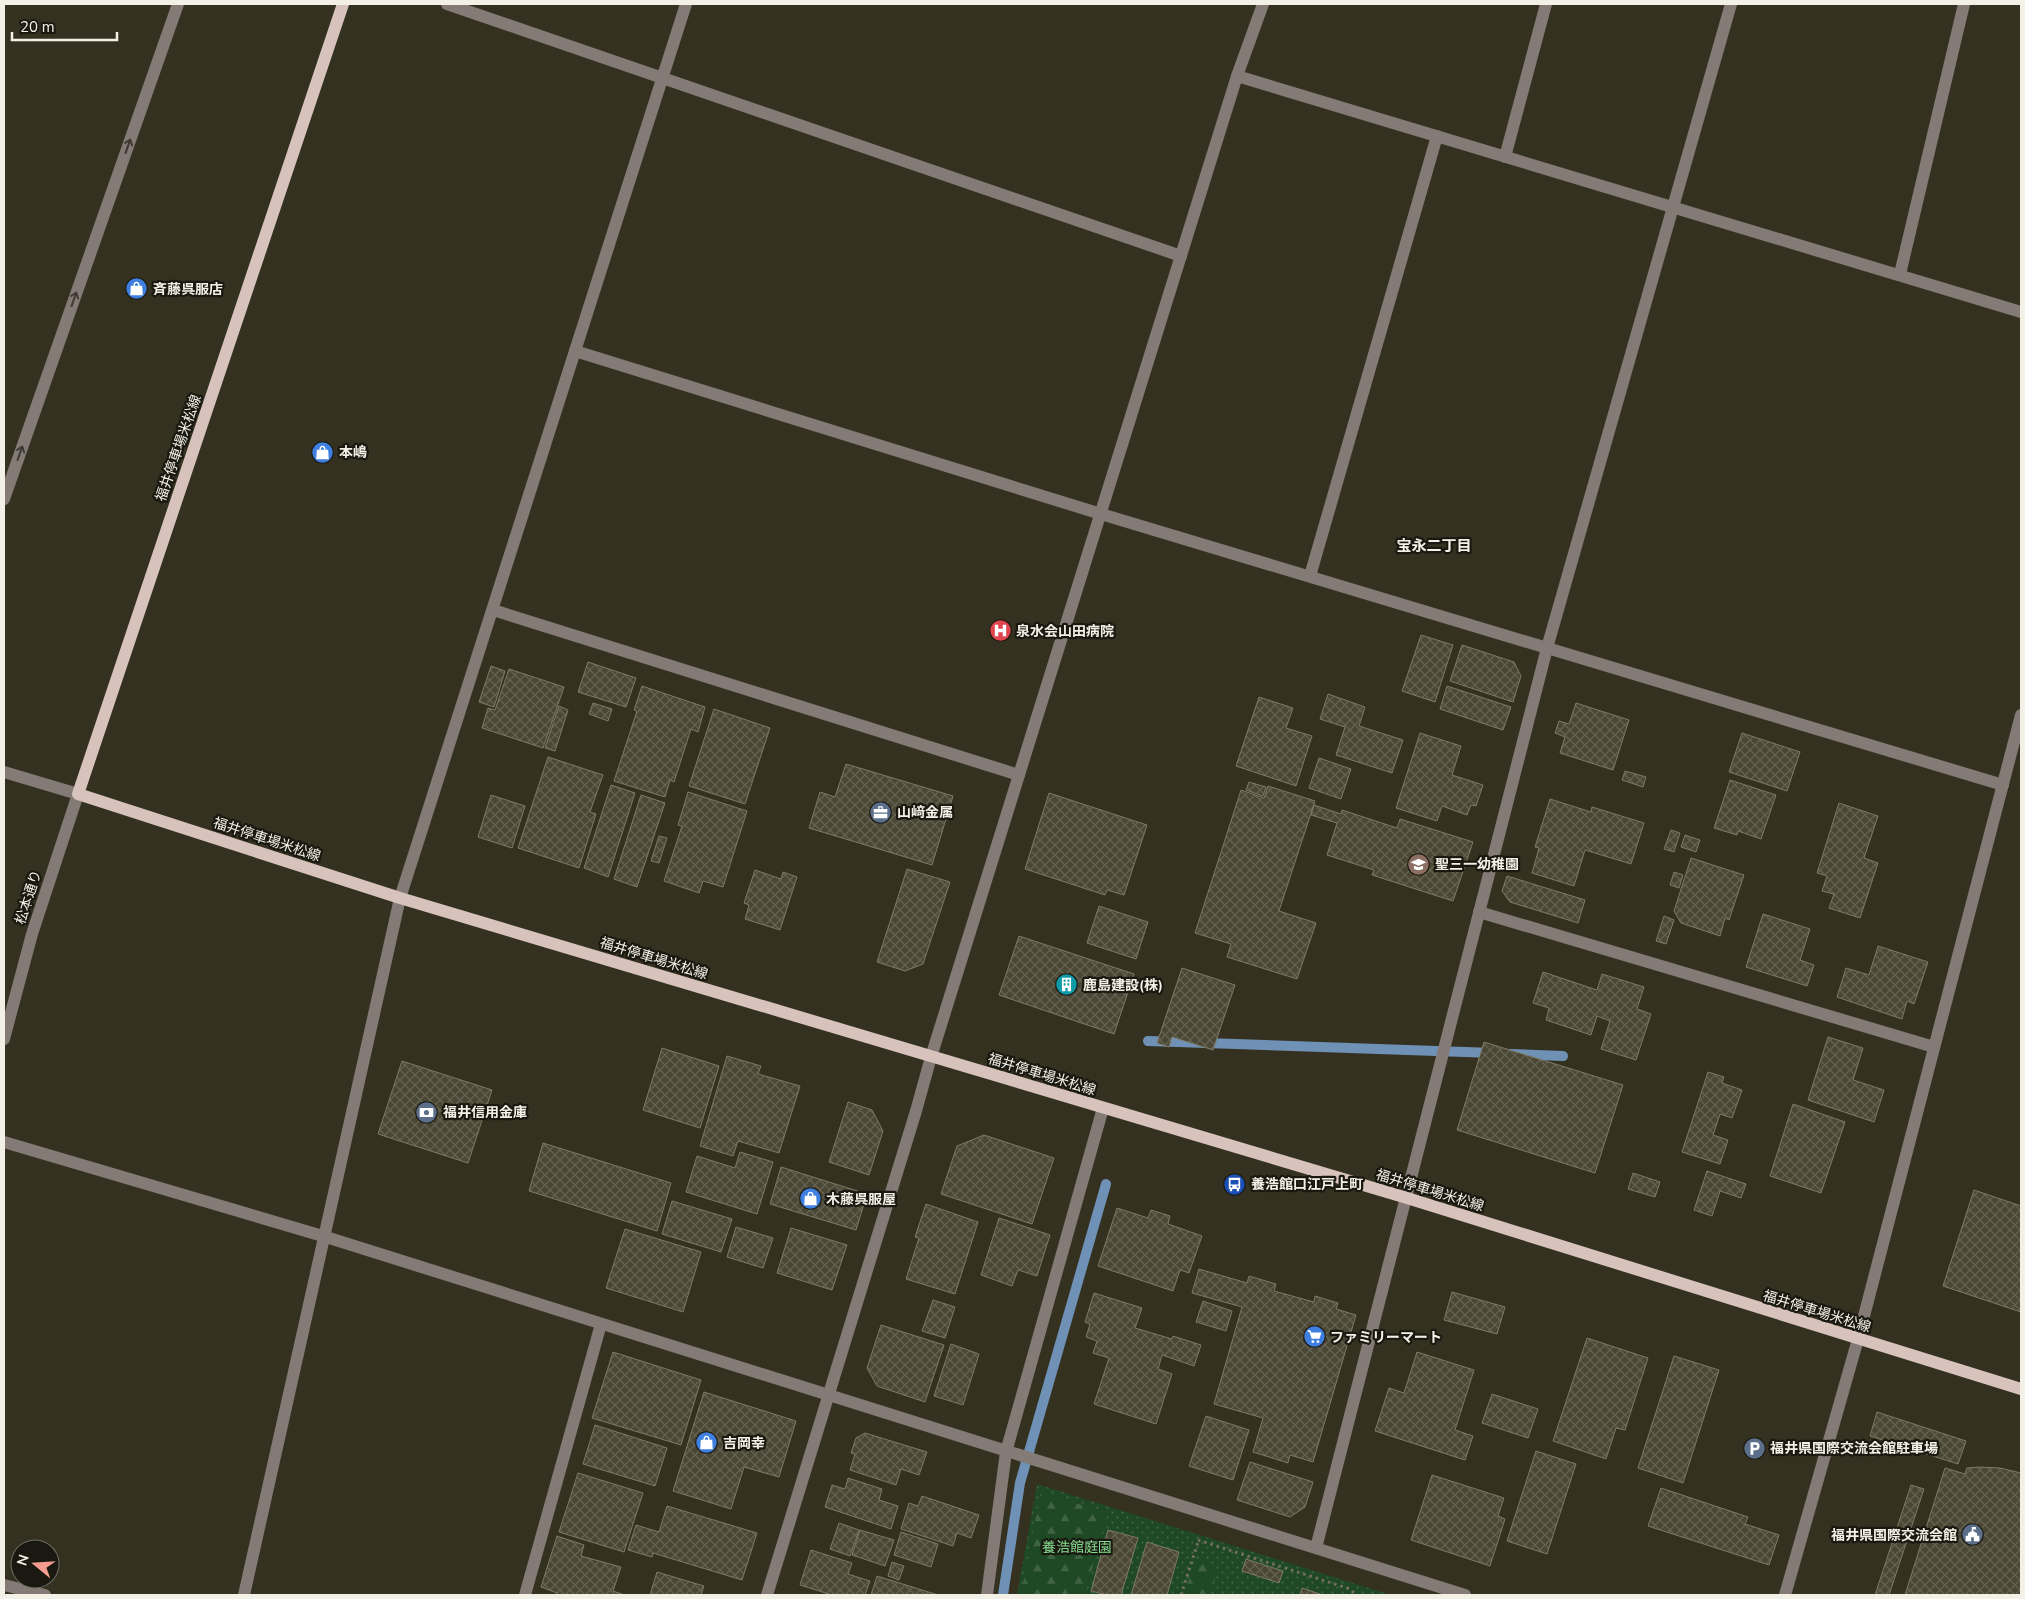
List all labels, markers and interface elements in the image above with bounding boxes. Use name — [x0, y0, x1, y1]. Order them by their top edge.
scale bar — [12, 10, 118, 42]
text: 20 m — [20, 17, 55, 37]
one-way arrow — [123, 138, 133, 154]
shop icon: 斉藤呉服店 — [125, 277, 149, 301]
place label: 斉藤呉服店 — [153, 280, 223, 299]
one-way arrow — [70, 292, 79, 308]
street label: 福井停車場米松線 — [151, 392, 206, 504]
shop icon: 本嶋 — [311, 440, 335, 464]
place label: 本嶋 — [339, 443, 367, 462]
one-way arrow — [16, 446, 25, 461]
district label: 宝永二丁目 — [1396, 536, 1472, 556]
hospital icon: 泉水会山田病院 — [988, 619, 1012, 643]
place label: 泉水会山田病院 — [1016, 622, 1114, 641]
office icon: 山﨑金属 — [869, 800, 893, 824]
place label: 山﨑金属 — [897, 803, 953, 822]
street label: 福井停車場米松線 — [211, 813, 323, 866]
school or university icon: 聖三一幼稚園 — [1407, 852, 1431, 876]
place label: 聖三一幼稚園 — [1435, 855, 1519, 874]
street label: 松本通り — [11, 868, 46, 927]
street label: 福井停車場米松線 — [598, 933, 710, 984]
building icon: 鹿島建設(株) — [1055, 973, 1079, 997]
place label: 鹿島建設(株) — [1083, 976, 1163, 995]
street label: 福井停車場米松線 — [986, 1049, 1098, 1100]
bank icon: 福井信用金庫 — [415, 1100, 439, 1124]
place label: 福井信用金庫 — [443, 1103, 527, 1122]
street label: 福井停車場米松線 — [1374, 1165, 1486, 1216]
bus stop icon: 養浩館口江戸上町 — [1223, 1172, 1247, 1196]
place label: 養浩館口江戸上町 — [1251, 1175, 1363, 1194]
shop icon: 木藤呉服屋 — [798, 1187, 822, 1211]
place label: 木藤呉服屋 — [826, 1190, 896, 1209]
street label: 福井停車場米松線 — [1761, 1286, 1873, 1337]
supermarket icon: ファミリーマート — [1302, 1325, 1326, 1349]
place label: ファミリーマート — [1330, 1328, 1442, 1347]
shop icon: 吉岡幸 — [695, 1431, 719, 1455]
place label: 吉岡幸 — [723, 1434, 765, 1453]
parking icon: 福井県国際交流会館駐車場 — [1742, 1436, 1766, 1460]
place label: 福井県国際交流会館駐車場 — [1770, 1439, 1938, 1458]
public building icon: 福井県国際交流会館 — [1961, 1523, 1985, 1547]
place label: 福井県国際交流会館 — [1831, 1526, 1957, 1545]
park label: 養浩館庭園 — [1042, 1538, 1112, 1557]
north arrow — [10, 1539, 60, 1589]
text: N — [12, 1552, 34, 1568]

